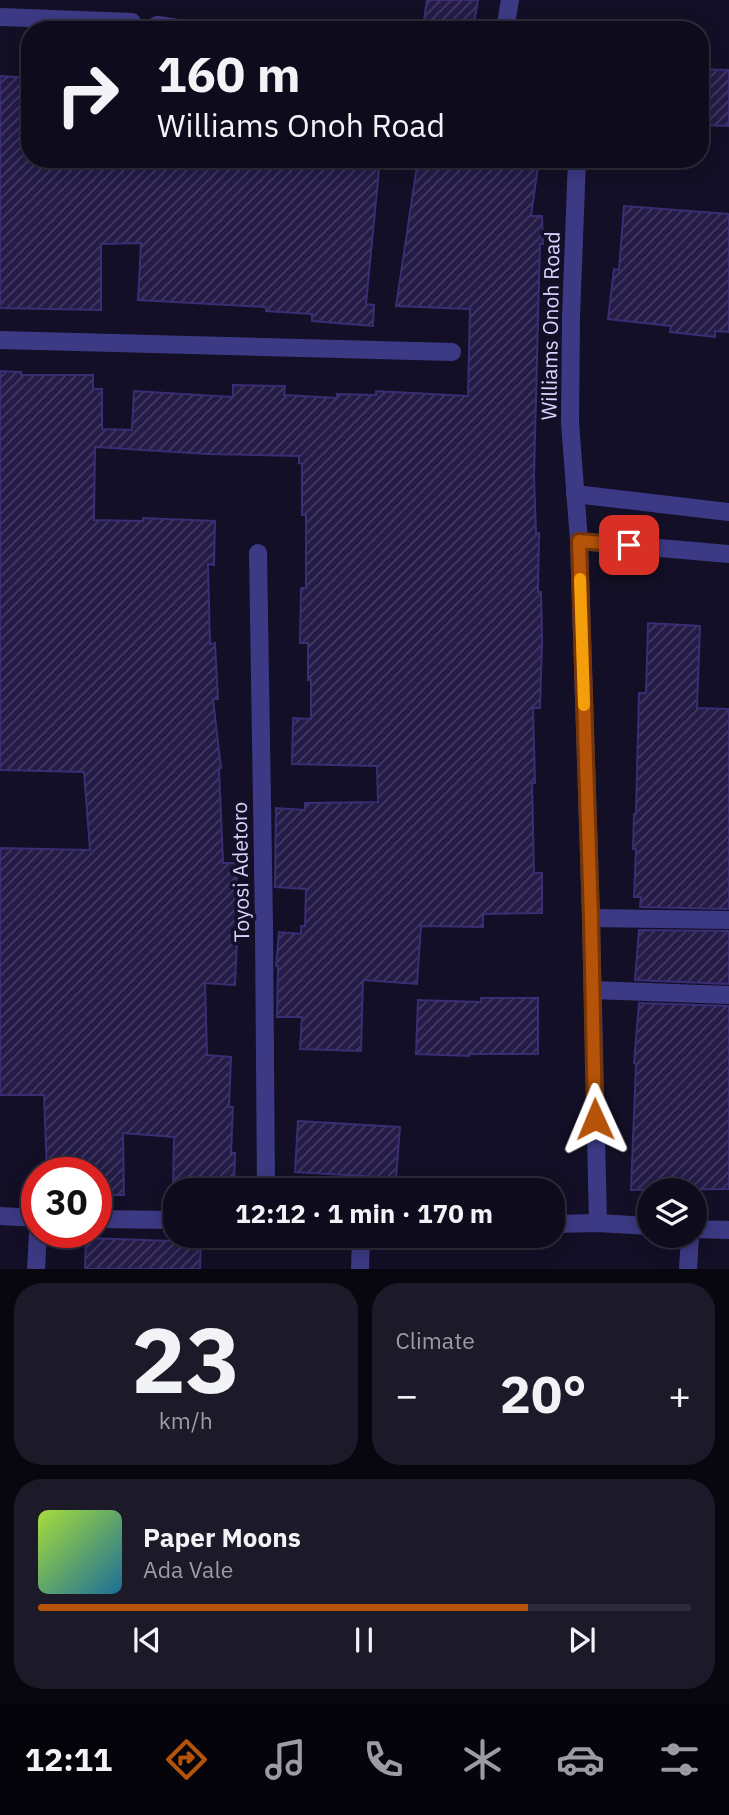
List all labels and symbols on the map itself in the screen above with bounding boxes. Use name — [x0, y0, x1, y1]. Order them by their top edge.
street label: Williams Onoh Road — [534, 231, 566, 421]
pin — [599, 515, 659, 575]
street label: Toyosi Adetoro — [225, 802, 255, 942]
position arrow — [558, 1082, 632, 1156]
speed limit sign: 30 — [21, 1157, 112, 1248]

